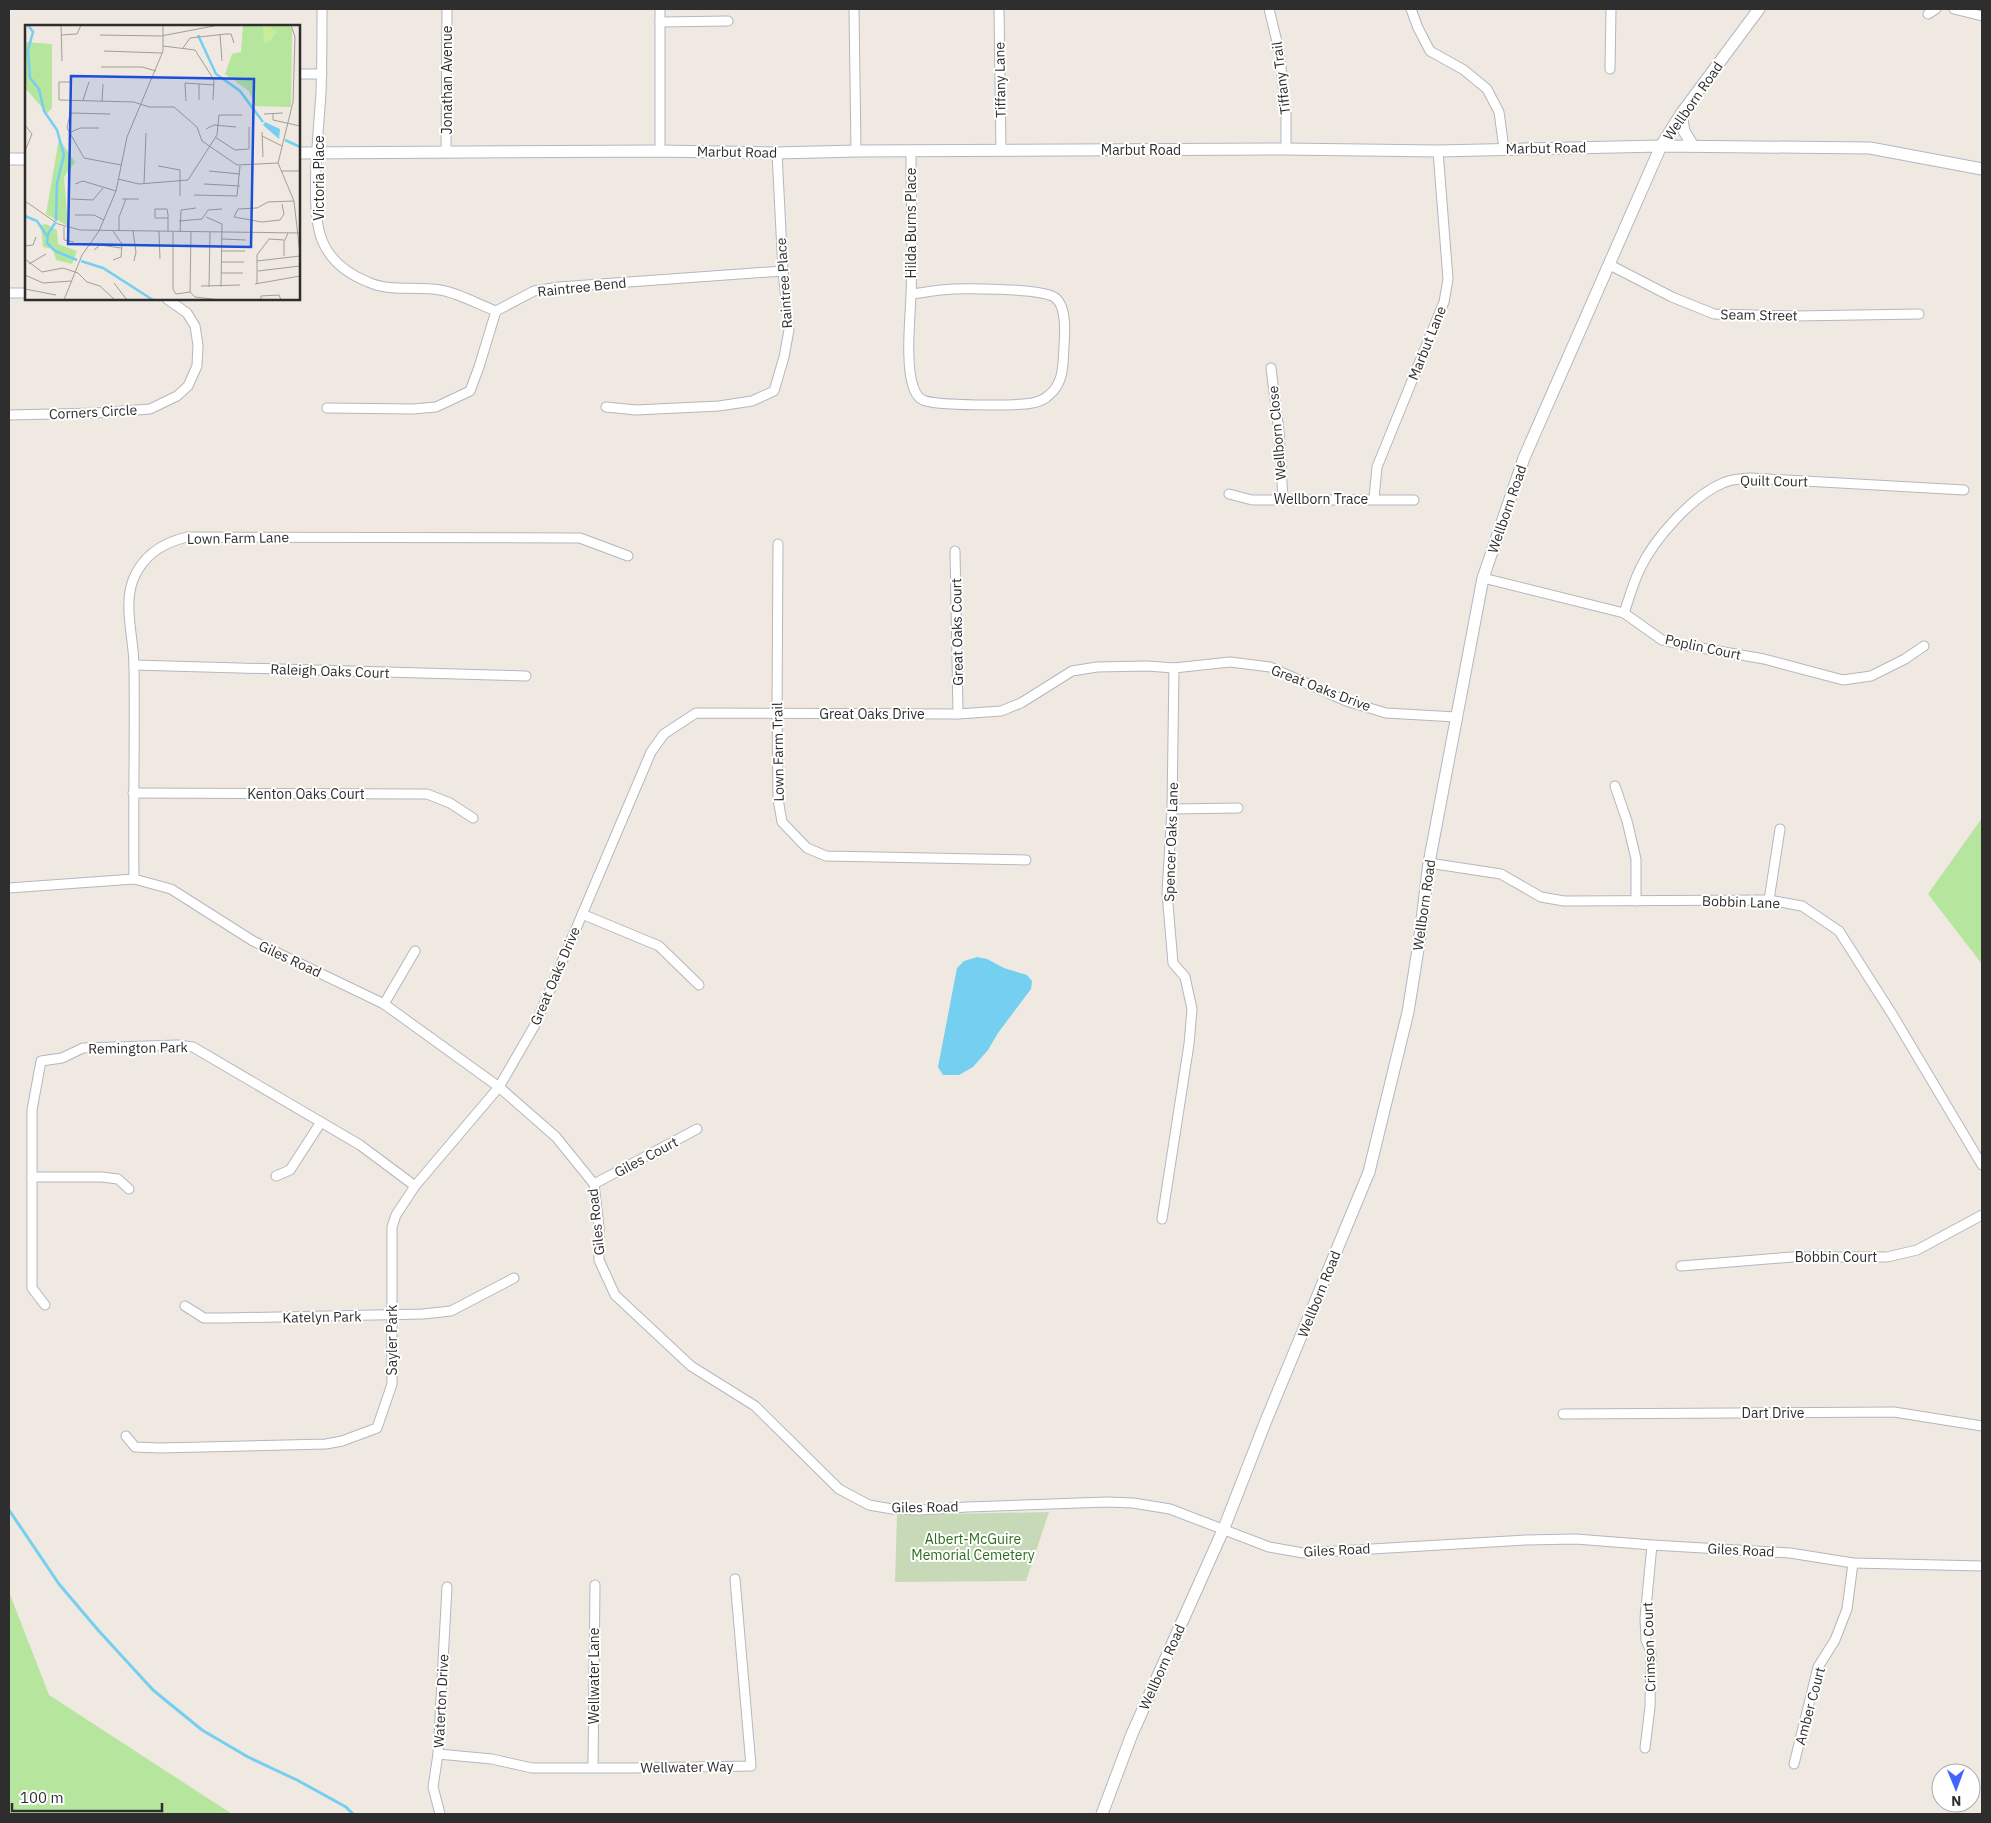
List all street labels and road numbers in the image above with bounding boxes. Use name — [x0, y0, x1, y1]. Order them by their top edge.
street label: Jonathan Avenue — [438, 25, 456, 134]
street label: Tiffany Trail — [1268, 40, 1294, 116]
street label: Tiffany Lane — [990, 41, 1010, 118]
street label: Wellborn Road — [1659, 58, 1727, 144]
street label: Victoria Place — [310, 135, 328, 221]
street label: Marbut Road — [1506, 138, 1586, 158]
street label: Marbut Road — [1101, 141, 1181, 159]
street label: Marbut Road — [697, 142, 777, 162]
street label: Hilda Burns Place — [902, 167, 920, 278]
street label: Raintree Place — [772, 237, 796, 329]
street label: Raintree Bend — [537, 273, 627, 301]
street label: Marbut Lane — [1404, 303, 1450, 383]
street label: Seam Street — [1720, 305, 1798, 325]
street label: Wellborn Close — [1264, 385, 1290, 481]
street label: Corners Circle — [48, 401, 138, 423]
street label: Wellborn Road — [1484, 463, 1530, 555]
street label: Quilt Court — [1740, 471, 1808, 491]
street label: Wellborn Trace — [1274, 490, 1369, 508]
street label: Lown Farm Lane — [187, 528, 290, 548]
street label: Great Oaks Court — [947, 578, 967, 686]
street label: Poplin Court — [1663, 630, 1743, 664]
street label: Raleigh Oaks Court — [270, 660, 390, 682]
street label: Great Oaks Drive — [1269, 661, 1374, 715]
street label: Lown Farm Trail — [768, 702, 788, 802]
street label: Great Oaks Drive — [819, 705, 925, 723]
street label: Spencer Oaks Lane — [1160, 781, 1182, 902]
street label: Kenton Oaks Court — [247, 785, 365, 803]
street label: Wellborn Road — [1409, 858, 1439, 952]
street label: Bobbin Lane — [1702, 892, 1781, 912]
street label: Great Oaks Drive — [526, 924, 584, 1028]
street label: Giles Road — [256, 937, 324, 981]
street label: Remington Park — [88, 1038, 189, 1058]
street label: Giles Court — [611, 1133, 681, 1181]
street label: Giles Road — [584, 1188, 608, 1256]
street label: Wellborn Road — [1293, 1248, 1345, 1340]
street label: Bobbin Court — [1795, 1248, 1877, 1266]
street label: Sayler Park — [383, 1304, 401, 1375]
street label: Katelyn Park — [282, 1307, 362, 1327]
street label: Dart Drive — [1742, 1404, 1805, 1422]
street label: Giles Road — [891, 1497, 959, 1517]
street label: Giles Road — [1303, 1539, 1371, 1561]
street label: Giles Road — [1707, 1539, 1775, 1561]
street label: Crimson Court — [1638, 1602, 1660, 1692]
street label: Wellborn Road — [1135, 1621, 1189, 1713]
street label: Wellwater Lane — [585, 1627, 603, 1724]
street label: Waterton Drive — [430, 1653, 452, 1748]
street label: Amber Court — [1791, 1665, 1829, 1747]
street label: Wellwater Way — [640, 1757, 734, 1777]

